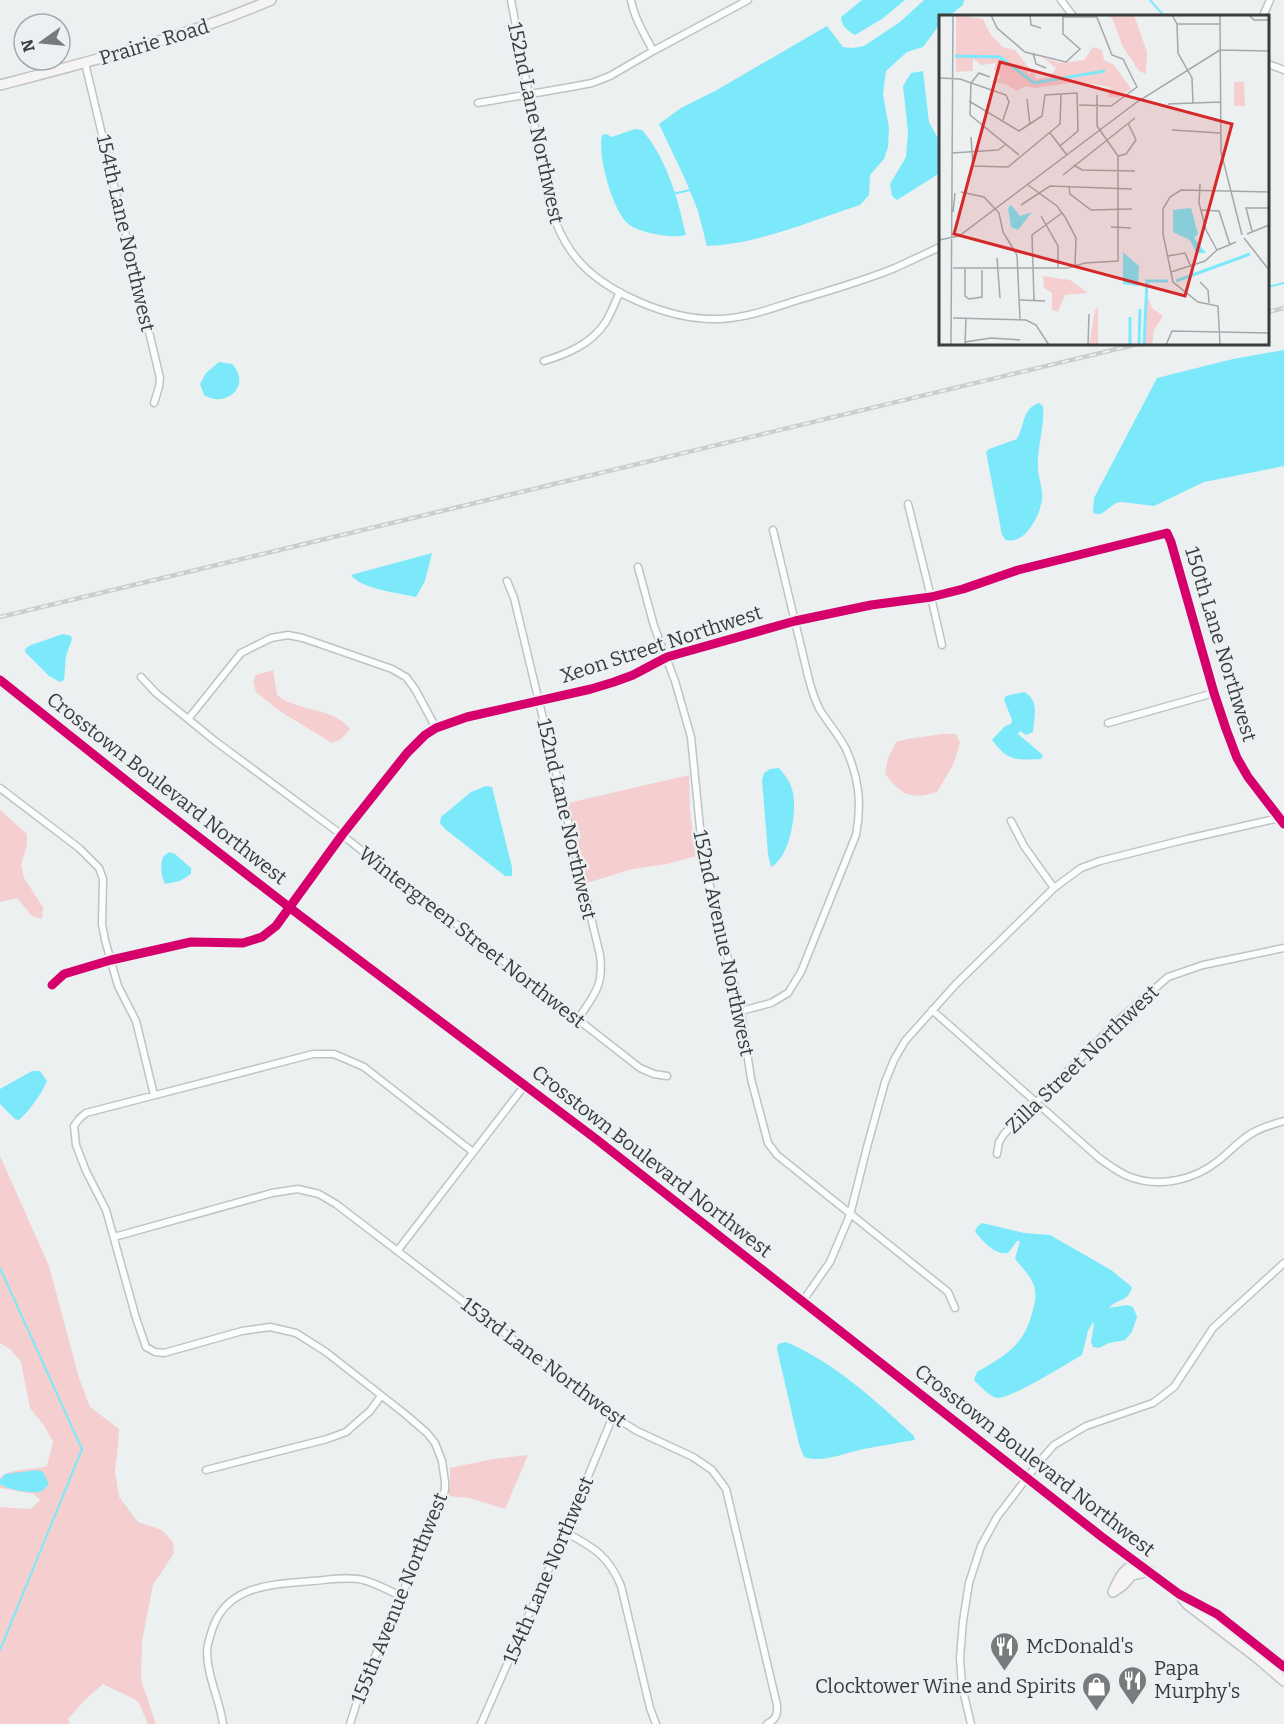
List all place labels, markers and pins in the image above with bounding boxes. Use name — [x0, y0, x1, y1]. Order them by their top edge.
restaurant icon: McDonald's — [989, 1630, 1021, 1672]
place label: McDonald's — [1026, 1634, 1133, 1658]
place label: Papa Murphy's — [1154, 1656, 1240, 1703]
restaurant icon: Papa Murphy's — [1117, 1664, 1149, 1706]
shop icon: Clocktower Wine and Spirits — [1081, 1670, 1113, 1712]
place label: Clocktower Wine and Spirits — [815, 1674, 1076, 1698]

